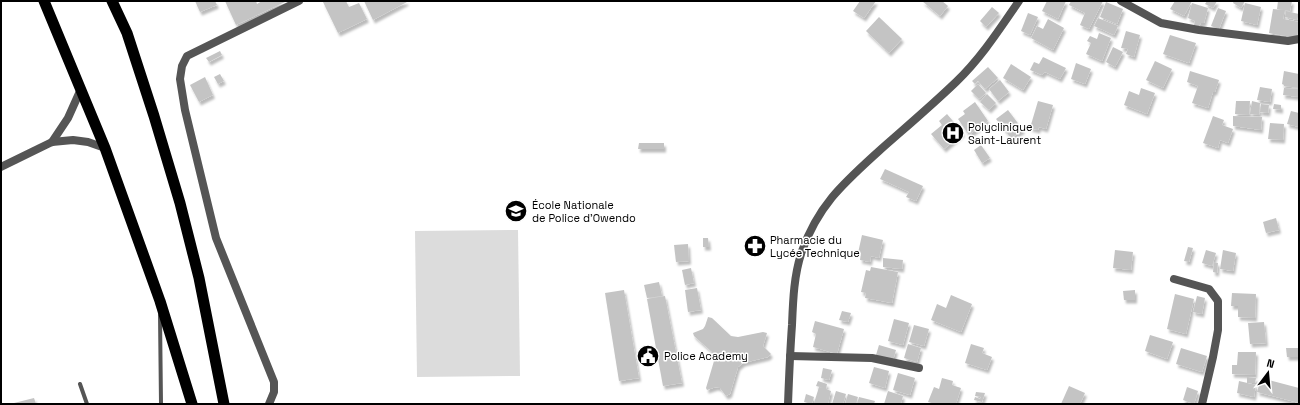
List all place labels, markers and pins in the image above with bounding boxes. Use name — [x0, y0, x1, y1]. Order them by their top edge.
hospital icon: Polyclinique Saint-Laurent — [940, 120, 966, 146]
place label: Polyclinique Saint-Laurent — [968, 120, 1041, 147]
school or university icon: École Nationale de Police d’Owendo — [503, 198, 529, 224]
place label: École Nationale de Police d’Owendo — [532, 198, 636, 225]
pharmacy icon: Pharmacie du Lycée Technique — [742, 233, 768, 259]
place label: Pharmacie du Lycée Technique — [770, 233, 860, 260]
public building icon: Police Academy — [635, 343, 661, 369]
place label: Police Academy — [664, 349, 748, 363]

